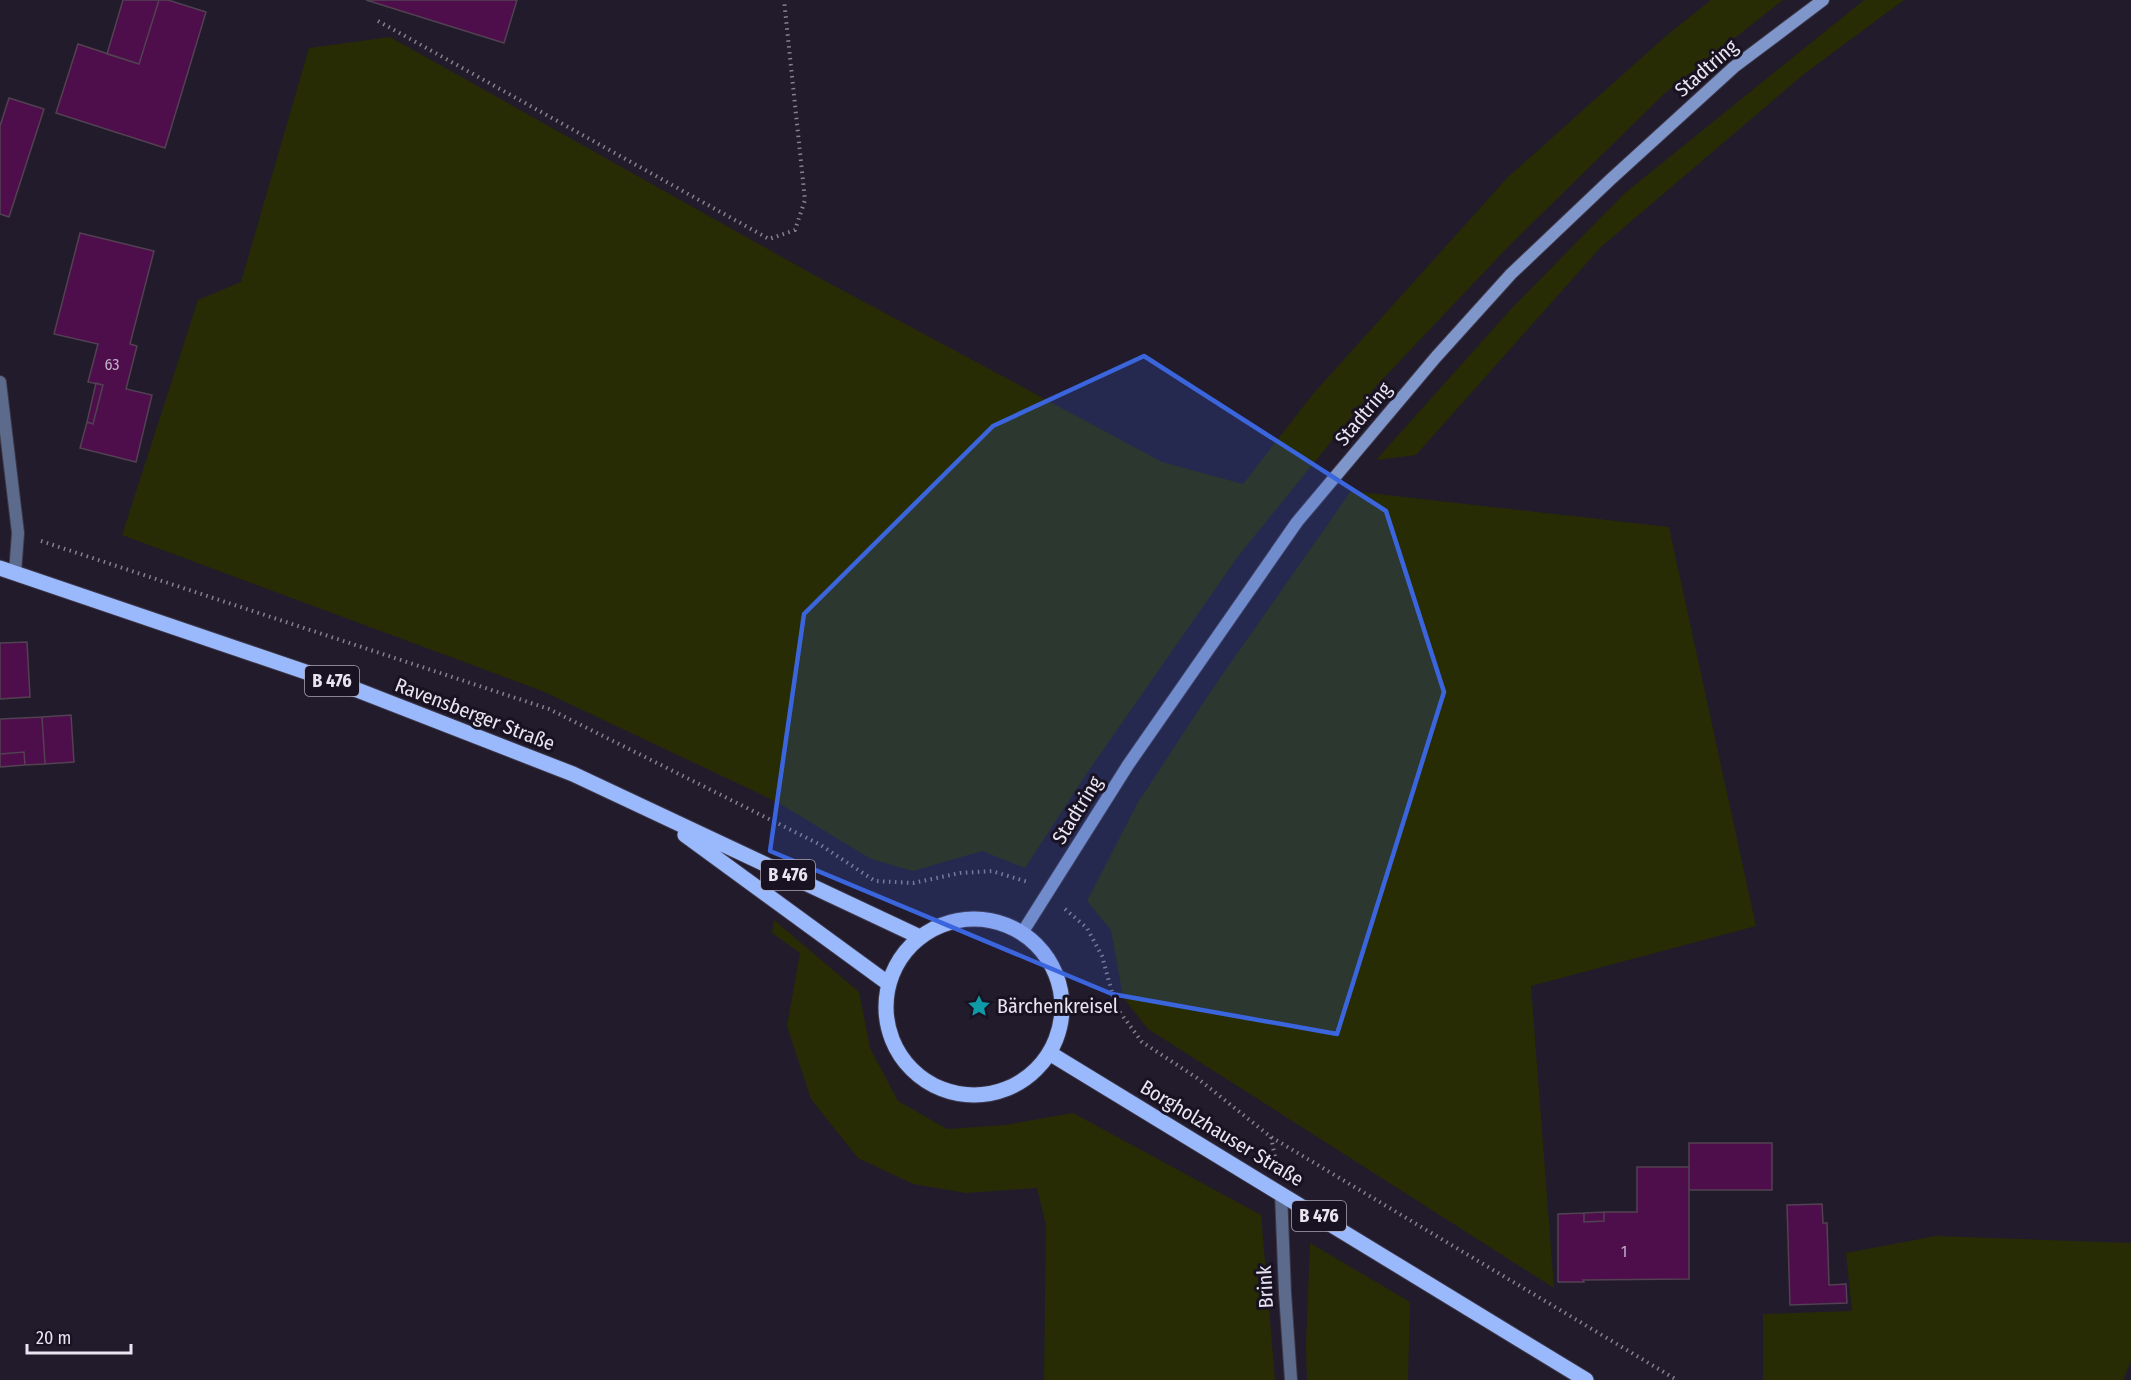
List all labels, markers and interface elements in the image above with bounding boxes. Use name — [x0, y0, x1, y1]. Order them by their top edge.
street label: Stadtring — [1670, 34, 1743, 102]
house number: 63 — [104, 355, 120, 374]
street label: Stadtring — [1330, 377, 1397, 451]
road number: B 476 — [305, 666, 359, 696]
street label: Ravensberger Straße — [392, 673, 558, 755]
street label: Stadtring — [1047, 771, 1107, 848]
road number: B 476 — [761, 860, 815, 890]
place icon: Bärchenkreisel — [966, 993, 992, 1019]
place label: Bärchenkreisel — [997, 994, 1118, 1018]
street label: Borgholzhauser Straße — [1136, 1075, 1308, 1191]
road number: B 476 — [1292, 1201, 1346, 1231]
house number: 1 — [1621, 1242, 1627, 1261]
street label: Brink — [1252, 1264, 1278, 1309]
scale bar — [27, 1317, 130, 1355]
text: 20 m — [36, 1327, 71, 1349]

